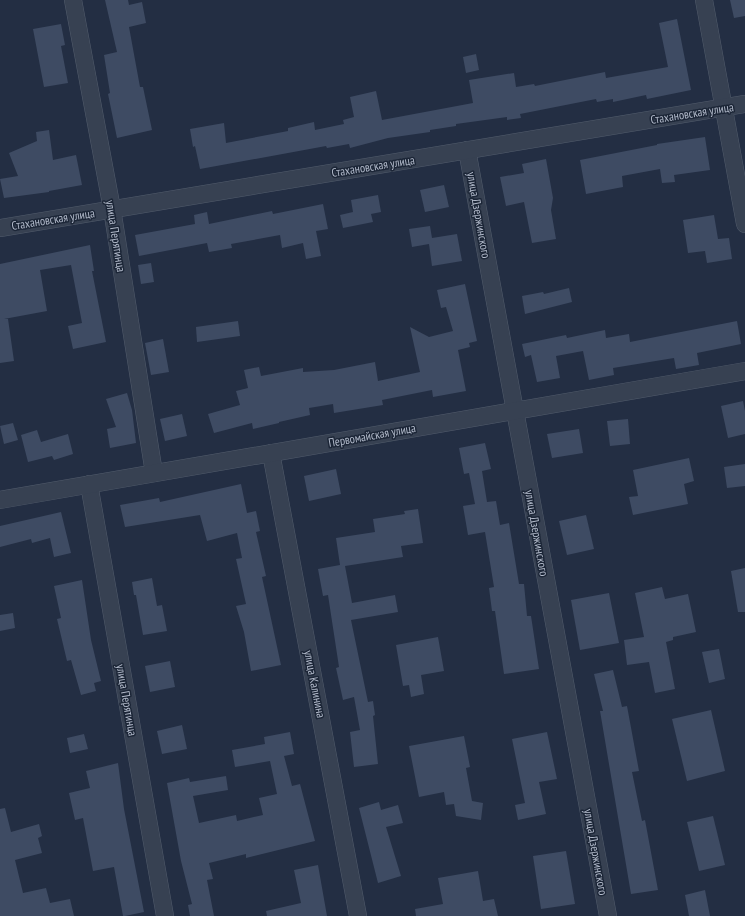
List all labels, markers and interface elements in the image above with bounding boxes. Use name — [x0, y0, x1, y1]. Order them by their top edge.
street label: Стахановская улица — [649, 99, 735, 127]
street label: Стахановская улица — [330, 152, 416, 180]
street label: улица Дзержинского — [464, 171, 494, 259]
street label: улица Перятинца — [103, 199, 129, 273]
street label: Стахановская улица — [10, 205, 96, 233]
street label: Первомайская улица — [327, 420, 417, 450]
street label: улица Дзержинского — [522, 489, 552, 577]
street label: улица Калинина — [301, 649, 329, 719]
street label: улица Перятинца — [113, 663, 141, 737]
street label: улица Дзержинского — [581, 808, 611, 896]

